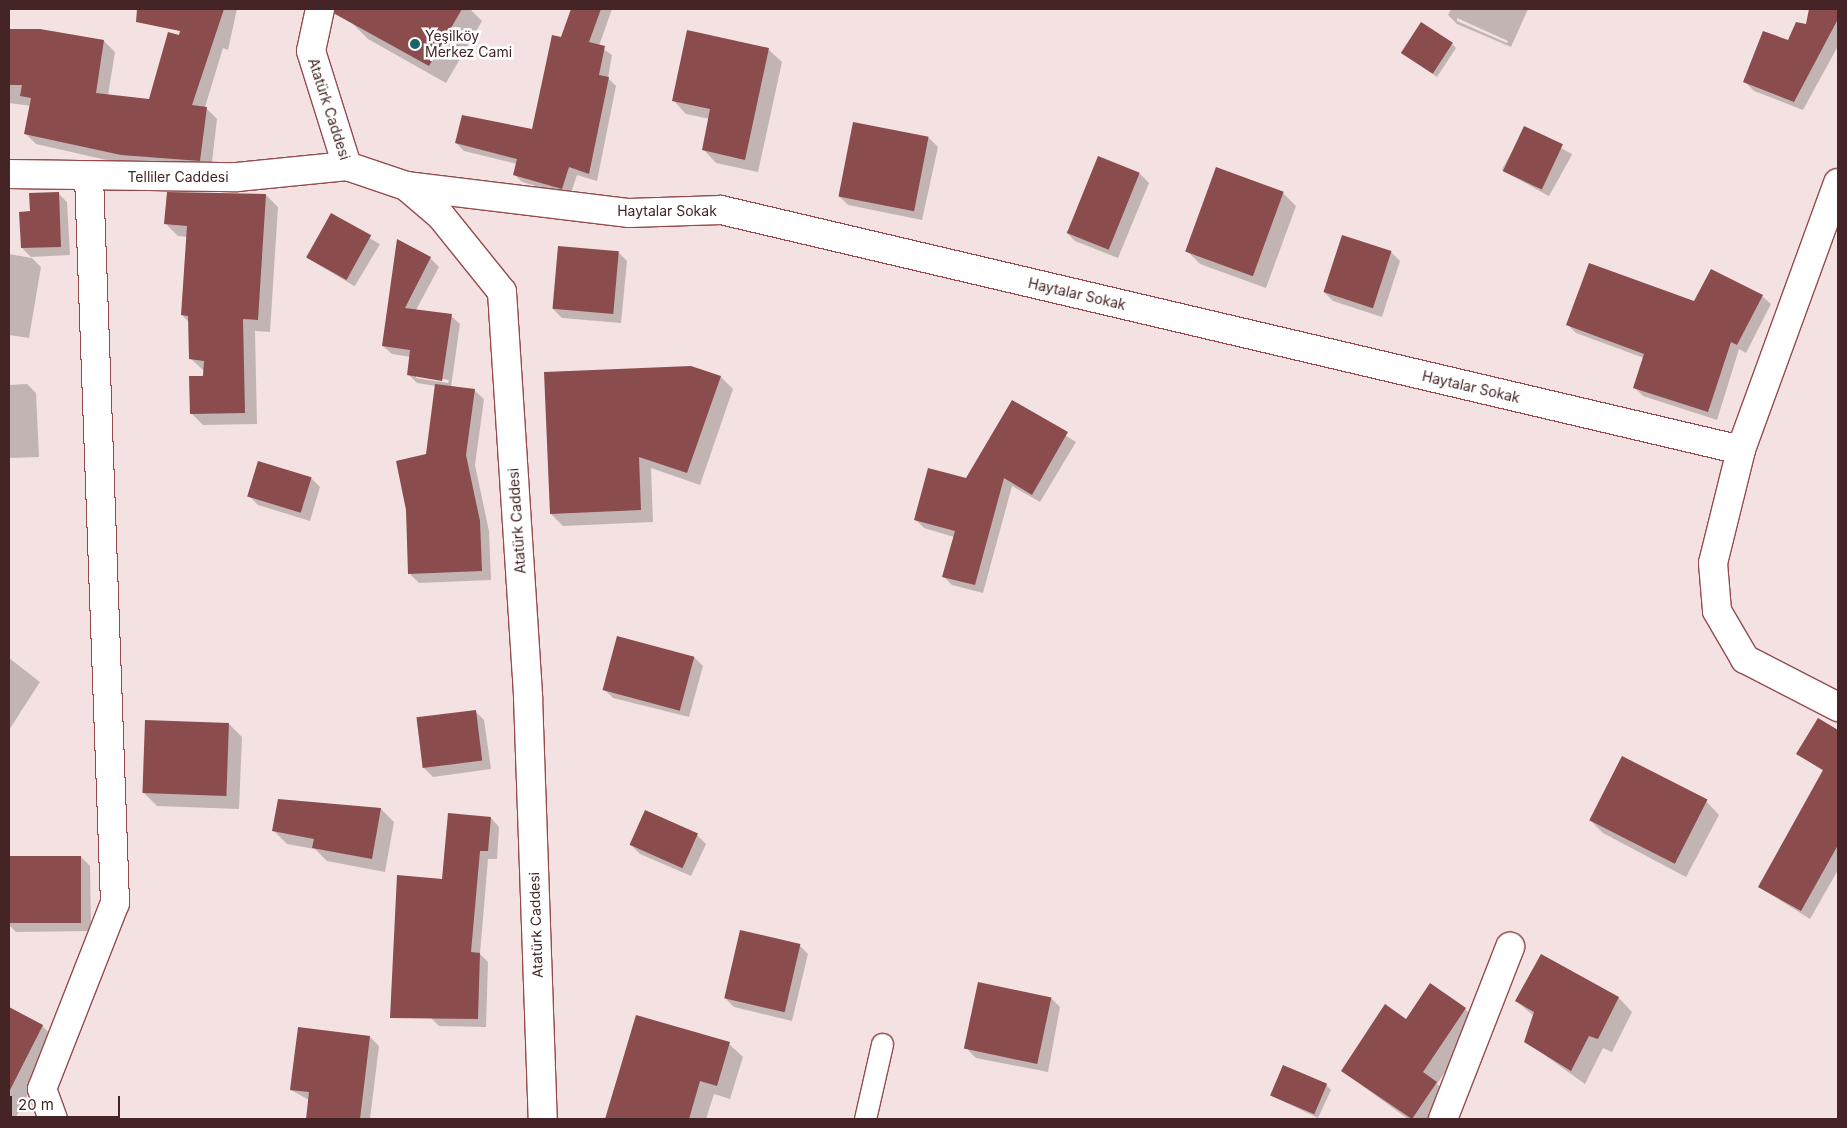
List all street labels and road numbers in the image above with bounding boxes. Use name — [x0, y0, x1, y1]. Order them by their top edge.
street label: Atatürk Caddesi — [305, 56, 353, 162]
street label: Telliler Caddesi — [127, 169, 229, 185]
street label: Haytalar Sokak — [617, 203, 717, 219]
street label: Haytalar Sokak — [1027, 275, 1127, 313]
street label: Haytalar Sokak — [1421, 368, 1521, 406]
street label: Atatürk Caddesi — [505, 468, 529, 574]
street label: Atatürk Caddesi — [526, 872, 546, 978]

